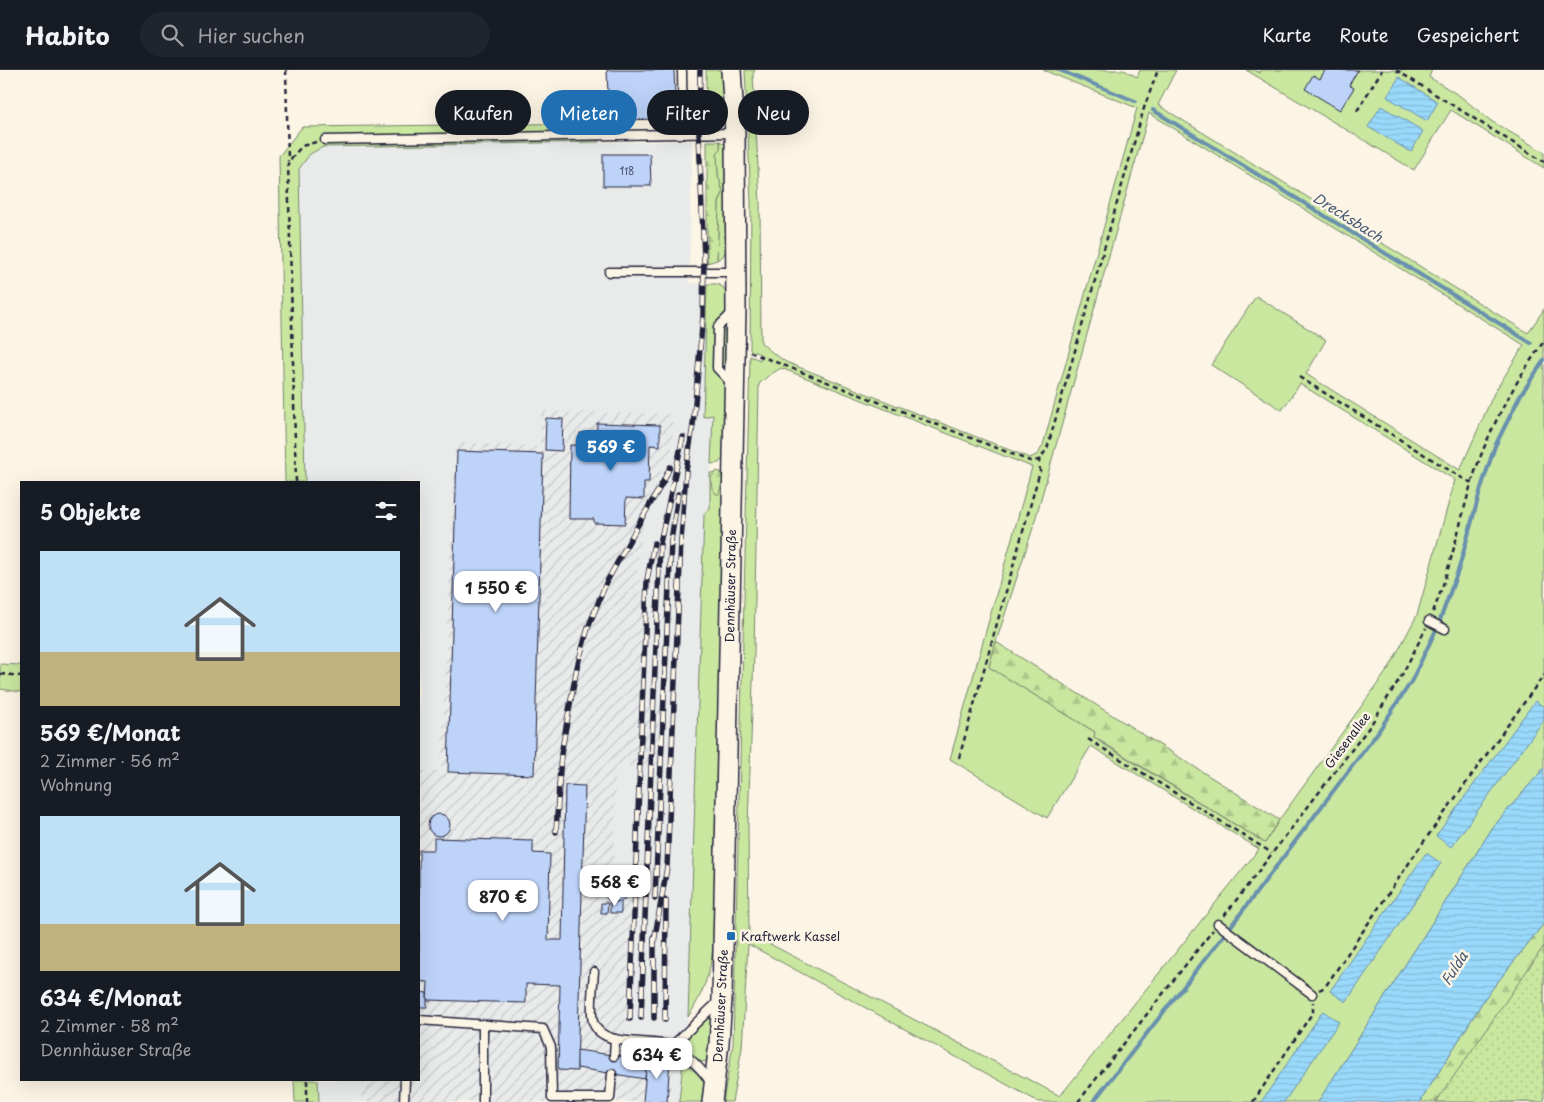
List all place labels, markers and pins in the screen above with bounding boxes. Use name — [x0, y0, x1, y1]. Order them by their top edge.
pin: 569 € — [576, 430, 646, 472]
pin: 1 550 € — [450, 570, 542, 613]
pin: 568 € — [580, 864, 650, 907]
pin: 870 € — [468, 880, 538, 922]
place label: Kraftwerk Kassel — [741, 927, 840, 945]
marker: Kraftwerk Kassel — [725, 930, 737, 942]
pin: 634 € — [622, 1038, 692, 1080]

